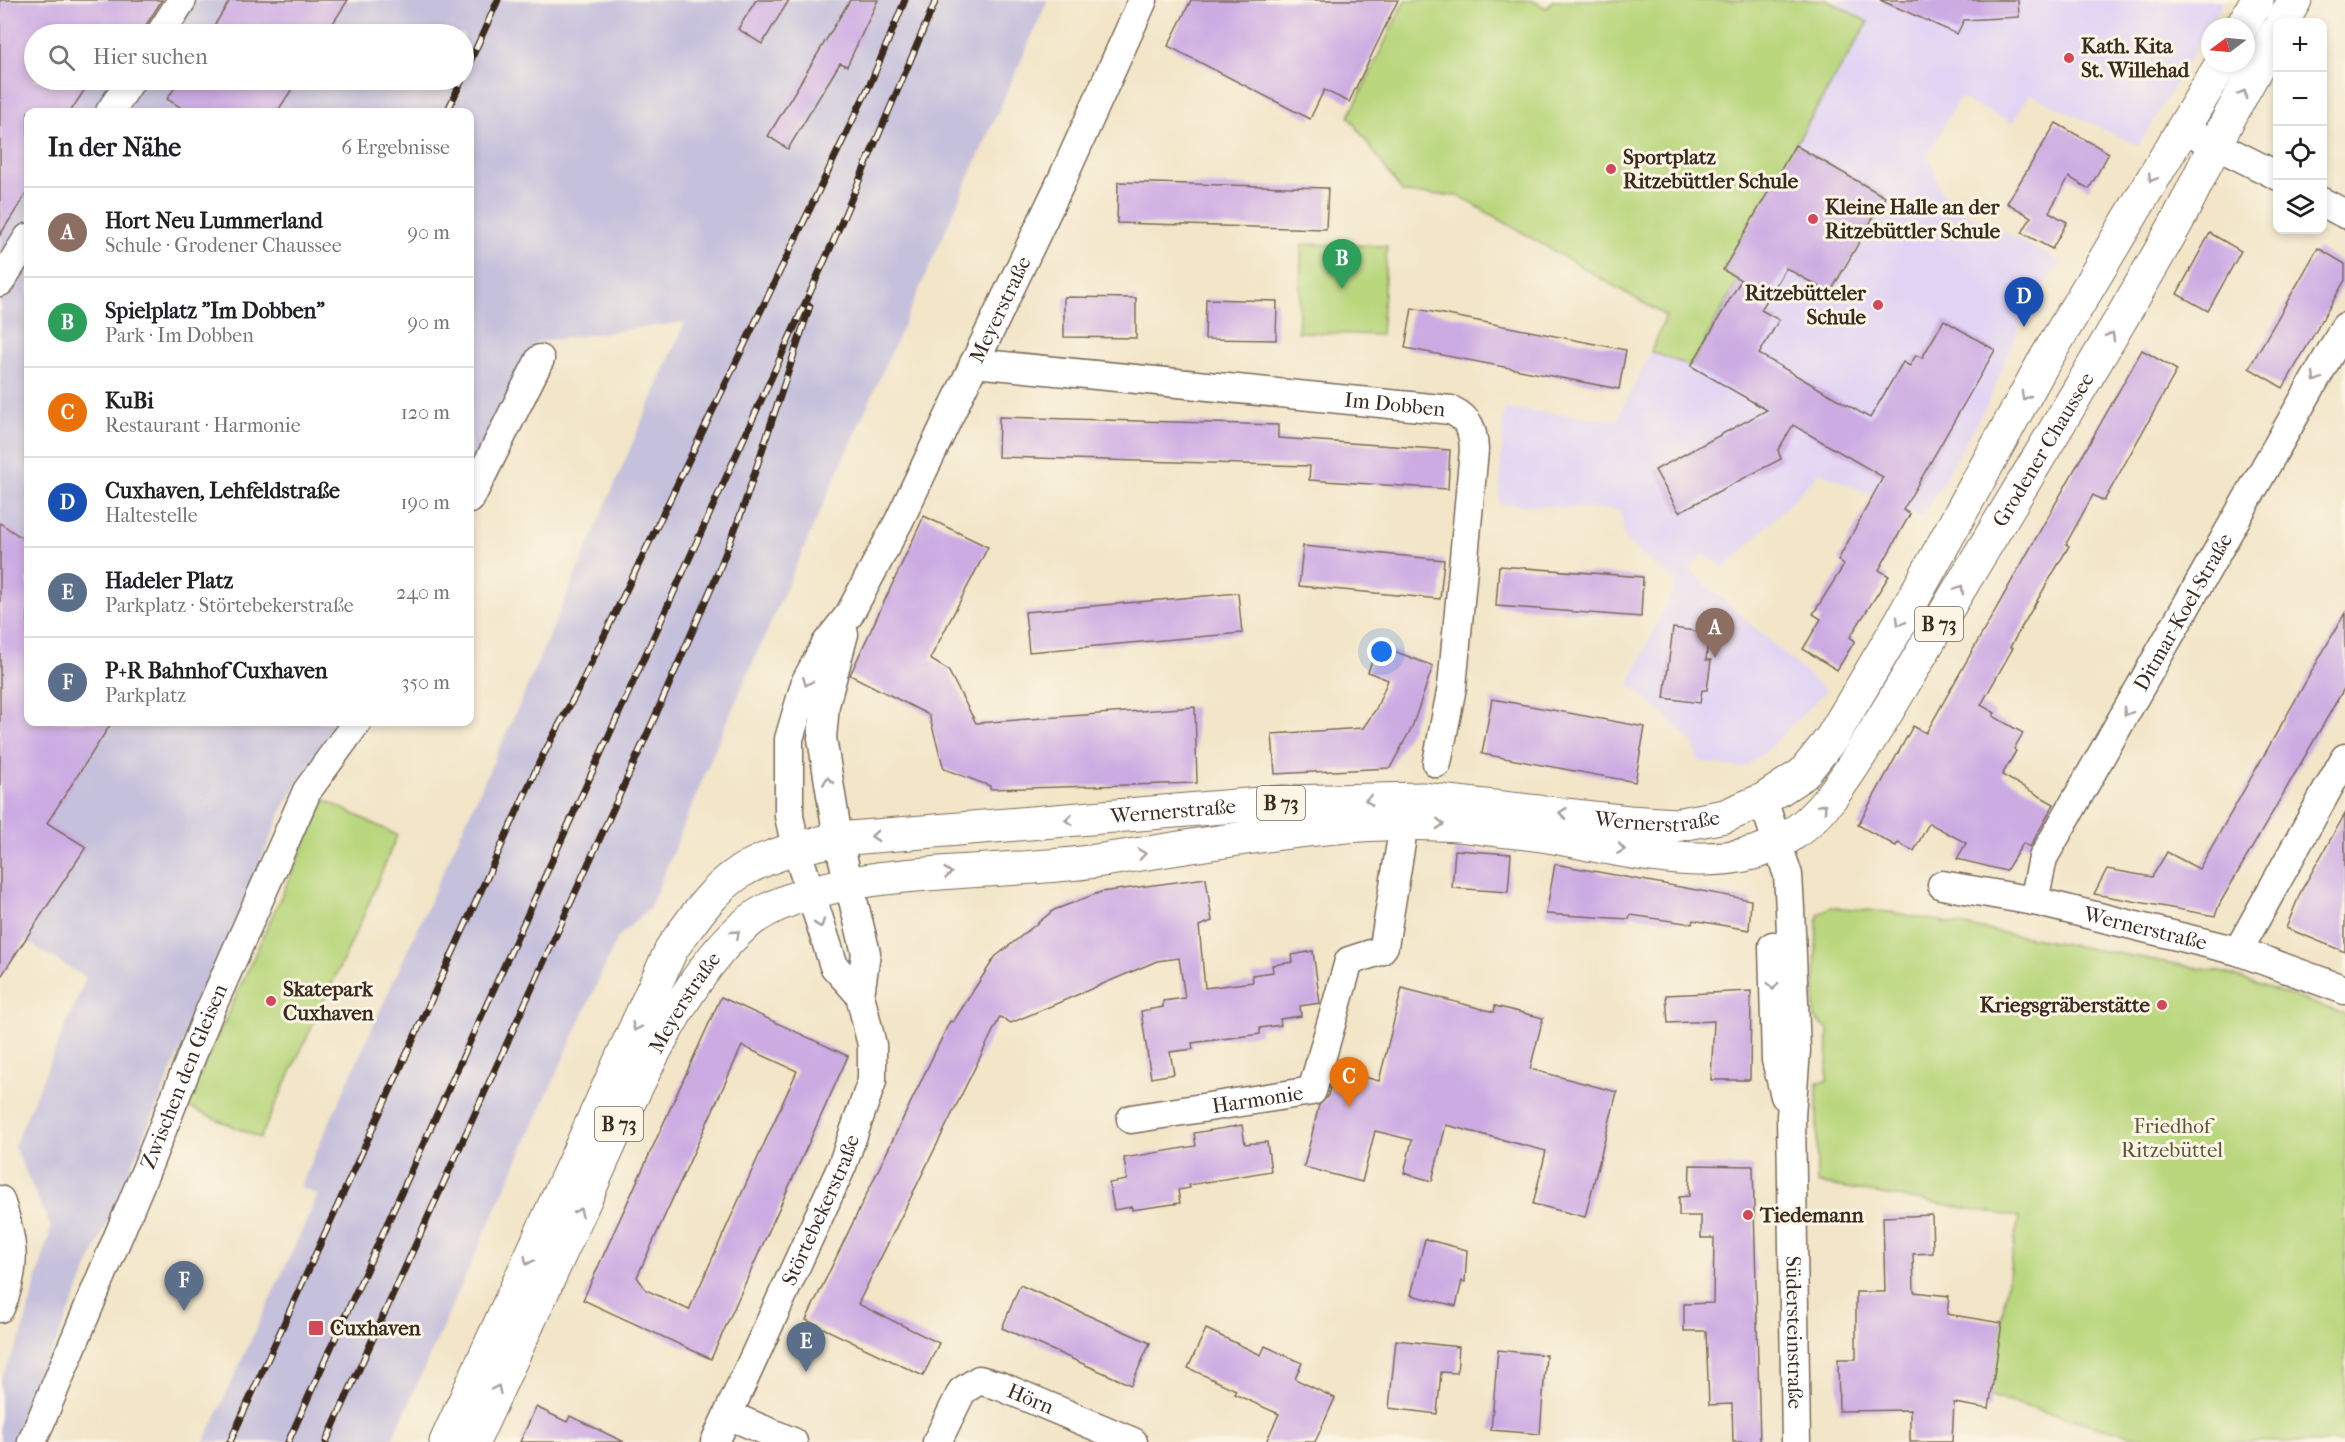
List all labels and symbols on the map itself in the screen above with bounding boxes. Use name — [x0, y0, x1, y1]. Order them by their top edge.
north arrow — [2201, 18, 2255, 72]
place label: Kath. Kita St. Willehad — [2081, 34, 2190, 82]
marker: Kath. Kita St. Willehad — [2062, 51, 2076, 65]
one-way arrow — [2236, 90, 2247, 100]
place label: Sportplatz Ritzebüttler Schule — [1623, 145, 1799, 193]
marker: Sportplatz Ritzebüttler Schule — [1604, 162, 1618, 176]
one-way arrow — [2147, 172, 2159, 182]
place label: Kleine Halle an der Ritzebüttler Schule — [1825, 195, 2001, 243]
marker: Kleine Halle an der Ritzebüttler Schule — [1806, 212, 1820, 226]
pin: B — [1322, 240, 1362, 289]
street label: Meyerstraße — [964, 253, 1036, 367]
pin: D — [2004, 278, 2044, 327]
place label: Ritzebütteler Schule — [1745, 281, 1867, 329]
marker: Ritzebütteler Schule — [1871, 298, 1885, 312]
one-way arrow — [2104, 332, 2115, 342]
street label: Grodener Chaussee — [1988, 368, 2099, 531]
one-way arrow — [2312, 372, 2323, 382]
street label: Im Dobben — [1343, 388, 1447, 421]
one-way arrow — [2021, 390, 2032, 400]
street label: Ditmar-Koel-Straße — [2129, 529, 2237, 695]
one-way arrow — [1953, 585, 1964, 595]
road number: B 73 — [1915, 607, 1963, 641]
pin: A — [1696, 608, 1734, 658]
one-way arrow — [1896, 616, 1908, 626]
your location — [1367, 637, 1396, 666]
one-way arrow — [802, 676, 814, 687]
one-way arrow — [2122, 705, 2134, 716]
one-way arrow — [823, 776, 835, 785]
road number: B 73 — [1257, 786, 1305, 820]
street label: Wernerstraße — [1108, 794, 1237, 828]
one-way arrow — [1364, 794, 1373, 806]
one-way arrow — [1816, 803, 1827, 814]
street label: Wernerstraße — [1592, 805, 1722, 837]
one-way arrow — [1558, 808, 1567, 820]
one-way arrow — [1065, 813, 1074, 826]
one-way arrow — [1436, 817, 1445, 830]
one-way arrow — [871, 829, 880, 842]
one-way arrow — [1617, 843, 1626, 855]
one-way arrow — [1138, 849, 1147, 861]
one-way arrow — [944, 867, 953, 880]
street label: Wernerstraße — [2080, 901, 2209, 955]
one-way arrow — [813, 918, 825, 929]
one-way arrow — [730, 930, 740, 941]
street label: Meyerstraße — [644, 947, 725, 1057]
place label: Skatepark Cuxhaven — [283, 977, 375, 1025]
street label: Zwischen den Gleisen — [136, 980, 232, 1172]
one-way arrow — [1767, 982, 1779, 991]
place label: Kriegsgräberstätte — [1980, 993, 2151, 1017]
marker: Skatepark Cuxhaven — [264, 994, 278, 1008]
marker: Kriegsgräberstätte — [2155, 998, 2169, 1012]
one-way arrow — [631, 1020, 643, 1031]
pin: C — [1330, 1058, 1368, 1107]
street label: Harmonie — [1210, 1081, 1305, 1118]
road number: B 73 — [595, 1107, 643, 1141]
park label: Friedhof Ritzebüttel — [2121, 1114, 2223, 1162]
street label: Störtebekerstraße — [777, 1131, 864, 1289]
place label: Tiedemann — [1759, 1203, 1864, 1227]
one-way arrow — [572, 1207, 584, 1218]
marker: Tiedemann — [1741, 1208, 1755, 1222]
one-way arrow — [524, 1255, 536, 1266]
street label: Südersteinstraße — [1781, 1256, 1807, 1409]
pin: F — [164, 1262, 204, 1311]
place label: Cuxhaven — [330, 1316, 422, 1340]
marker: Cuxhaven — [307, 1319, 325, 1337]
pin: E — [786, 1322, 826, 1372]
street label: Hörn — [1004, 1378, 1057, 1419]
one-way arrow — [490, 1384, 502, 1395]

